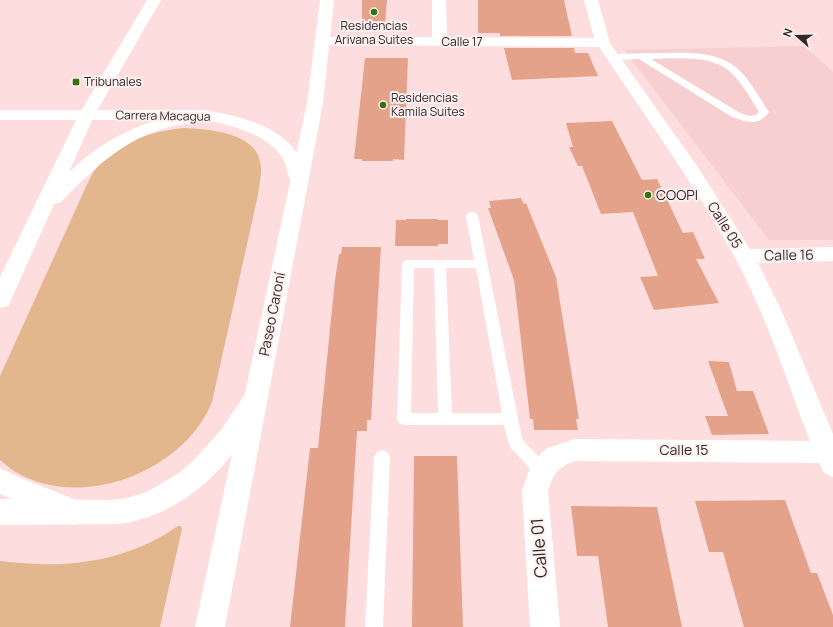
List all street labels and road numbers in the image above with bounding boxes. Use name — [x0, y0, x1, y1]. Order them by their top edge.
street label: Calle 17 — [442, 33, 482, 50]
street label: Carrera Macagua — [115, 106, 211, 125]
street label: Calle 05 — [704, 198, 747, 252]
street label: Calle 16 — [764, 245, 814, 264]
street label: Paseo Caroní — [254, 270, 289, 357]
street label: Calle 15 — [660, 440, 708, 459]
street label: Calle 01 — [525, 517, 552, 579]

